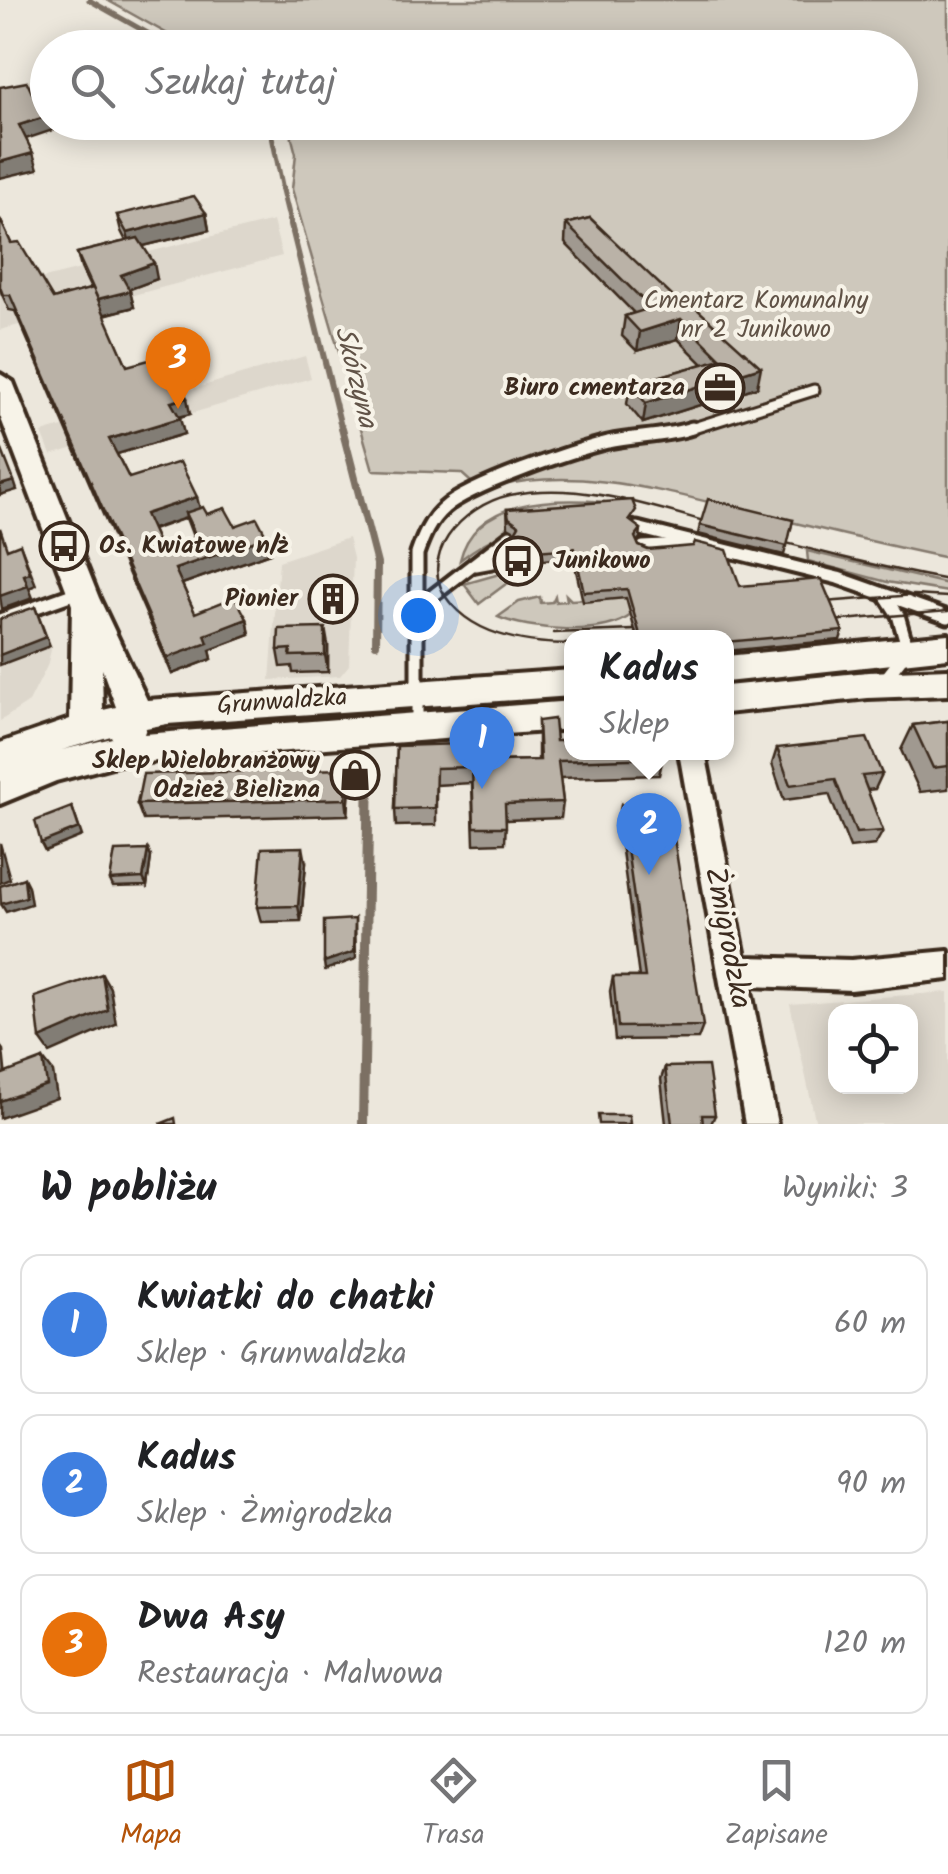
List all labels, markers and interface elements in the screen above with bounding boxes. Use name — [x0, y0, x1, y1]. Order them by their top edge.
search box — [30, 30, 918, 140]
text: Szukaj tutaj — [145, 55, 336, 115]
icon: search — [65, 58, 120, 113]
park label: Cmentarz Komunalny nr 2 Junikowo — [644, 281, 868, 350]
water label: Skórzyna — [321, 321, 390, 434]
pin: 3 — [146, 326, 210, 409]
office icon: Biuro cmentarza — [694, 362, 746, 414]
place label: Biuro cmentarza — [504, 368, 685, 408]
bus stop icon: Os. Kwiatowe n/ż — [38, 520, 90, 572]
place label: Os. Kwiatowe n/ż — [99, 526, 289, 566]
bus stop icon: Junikowo — [492, 535, 544, 587]
place label: Junikowo — [553, 541, 651, 581]
building icon: Pionier — [307, 573, 359, 625]
place label: Pionier — [225, 579, 299, 619]
your location — [393, 590, 444, 641]
popup — [564, 630, 734, 760]
text: Kadus — [600, 640, 698, 700]
street label: Grunwaldzka — [216, 677, 348, 727]
text: Sklep — [600, 700, 669, 751]
pin: 1 — [450, 706, 514, 789]
place label: Sklep Wielobranżowy Odzież Bielizna — [92, 741, 320, 810]
shop icon: Sklep Wielobranżowy Odzież Bielizna — [329, 749, 381, 801]
pin: 2 — [616, 792, 682, 875]
street label: Żmigrodzka — [690, 863, 764, 1013]
map controls — [828, 1004, 918, 1094]
button: locate — [828, 1004, 918, 1094]
text: W pobliżu — [40, 1156, 216, 1223]
text: Wyniki: 3 — [782, 1164, 908, 1215]
text: Kwiatki do chatki — [137, 1269, 434, 1329]
text: 1 — [70, 1299, 79, 1350]
text: 60 m — [834, 1299, 906, 1350]
text: Sklep · Grunwaldzka — [137, 1329, 407, 1380]
text: Kadus — [137, 1429, 236, 1489]
text: 2 — [65, 1459, 84, 1510]
text: 90 m — [836, 1459, 906, 1510]
text: Sklep · Żmigrodzka — [137, 1489, 393, 1540]
text: Dwa Asy — [137, 1589, 285, 1649]
text: 3 — [66, 1619, 83, 1670]
text: 120 m — [823, 1619, 906, 1670]
text: Restauracja · Malwowa — [137, 1649, 443, 1700]
tab: Mapa — [120, 1753, 182, 1858]
tab: Trasa — [422, 1753, 485, 1858]
tab: Zapisane — [725, 1753, 828, 1858]

